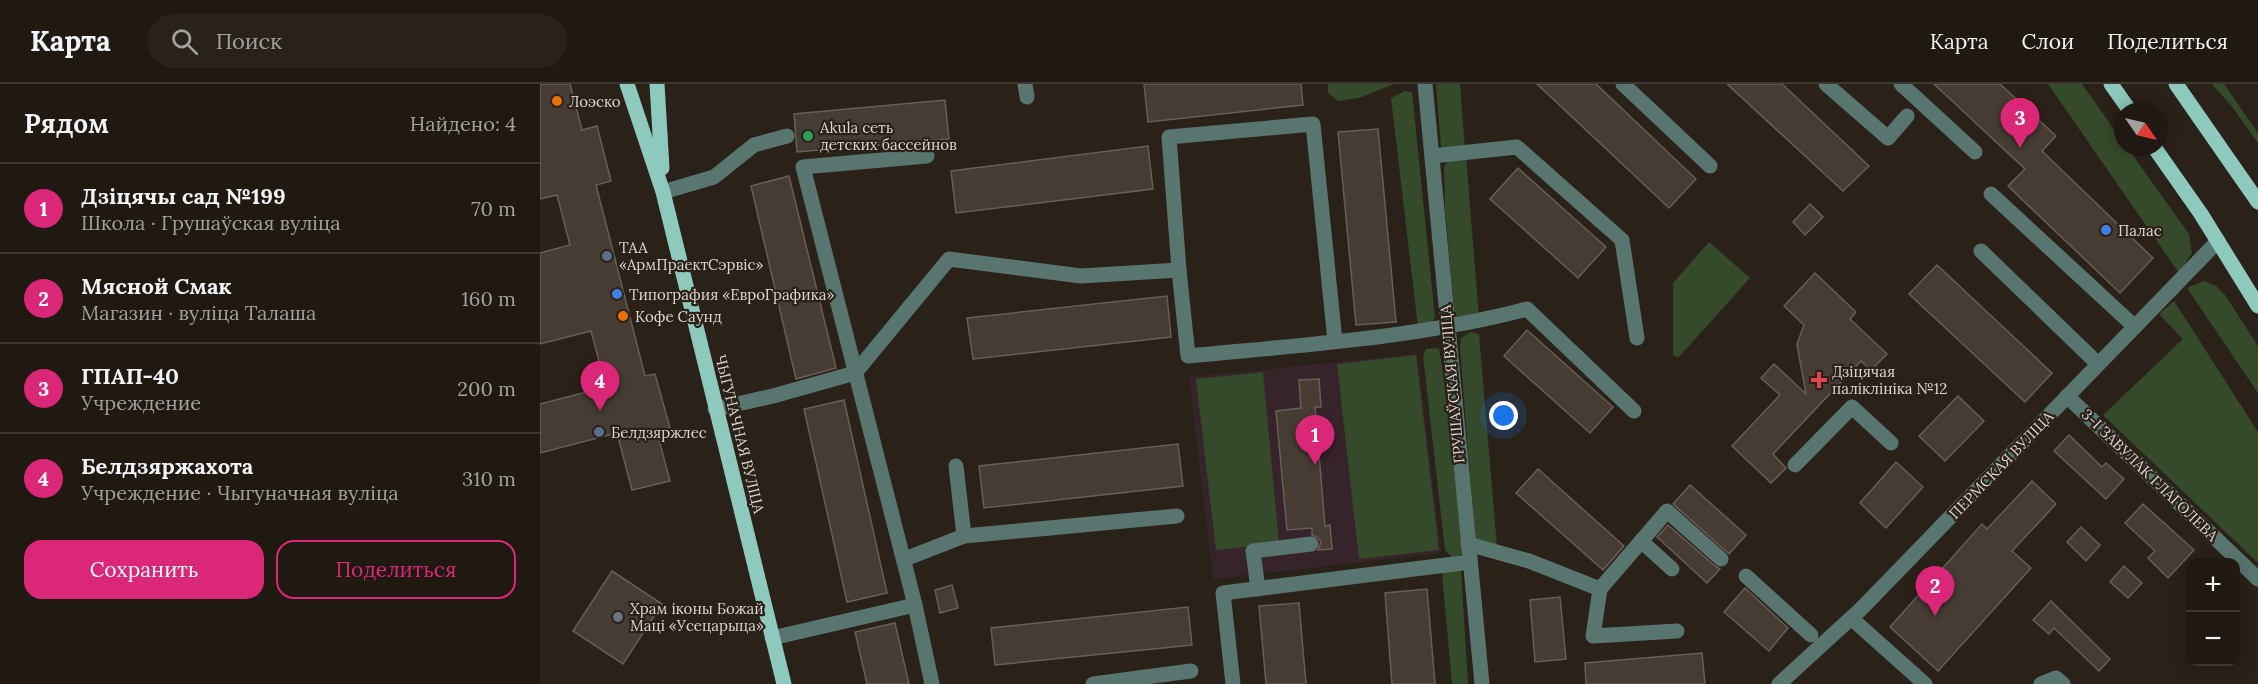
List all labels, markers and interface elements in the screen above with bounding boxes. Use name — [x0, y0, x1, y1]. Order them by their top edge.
search box — [147, 14, 567, 68]
text: Карта — [30, 23, 111, 59]
icon: search — [168, 25, 201, 58]
text: Поиск — [216, 27, 282, 55]
text: Карта — [1930, 28, 1989, 55]
text: Слои — [2022, 28, 2074, 55]
text: Поделиться — [2107, 28, 2228, 55]
place label: Лоэско — [569, 92, 621, 111]
marker: Лоэско — [550, 94, 564, 108]
pin: 3 — [2000, 98, 2040, 148]
north arrow — [2114, 102, 2168, 156]
text: Рядом — [24, 107, 109, 140]
text: Найдено: 4 — [410, 111, 516, 136]
place label: Akula сеть детских бассейнов — [819, 118, 957, 154]
marker: Akula сеть детских бассейнов — [801, 129, 815, 143]
text: Дзіцячы сад №199 — [81, 182, 286, 210]
text: 1 — [39, 196, 48, 221]
text: 70 m — [471, 196, 516, 221]
text: Школа · Грушаўская вуліца — [81, 210, 341, 235]
place label: Палас — [2118, 221, 2162, 240]
marker: Палас — [2099, 223, 2113, 237]
place label: ТАА «АрмПраектСэрвіс» — [619, 238, 764, 274]
marker: ТАА «АрмПраектСэрвіс» — [600, 249, 614, 263]
text: Мясной Смак — [81, 272, 231, 300]
place label: Типография «ЕвроГрафика» — [629, 285, 835, 304]
text: 2 — [38, 286, 49, 311]
text: 160 m — [462, 286, 516, 311]
marker: Типография «ЕвроГрафика» — [610, 287, 624, 301]
text: Магазин · вуліца Талаша — [81, 300, 316, 325]
street label: ГРУШАЎСКАЯ ВУЛІЦА — [1436, 303, 1468, 464]
place label: Кофе Саунд — [635, 307, 722, 326]
marker: Кофе Саунд — [616, 309, 630, 323]
street label: ЧЫГУНАЧНАЯ ВУЛІЦА — [711, 353, 769, 516]
text: ГПАП-40 — [81, 362, 179, 390]
pin: 4 — [580, 362, 620, 411]
place label: Дзіцячая паліклініка №12 — [1832, 362, 1947, 398]
marker: Дзіцячая паліклініка №12 — [1810, 371, 1828, 389]
text: 3 — [38, 376, 49, 401]
text: 200 m — [457, 376, 516, 401]
text: Учреждение — [81, 390, 201, 415]
your location — [1489, 401, 1518, 430]
street label: 3-І ЗАВУЛАК ГЛАГОЛЕВА — [2078, 405, 2223, 546]
street label: ПЕРМСКАЯ ВУЛІЦА — [1945, 407, 2058, 523]
pin: 1 — [1296, 416, 1334, 465]
place label: Белдзяржлес — [611, 423, 707, 442]
marker: Белдзяржлес — [592, 425, 606, 439]
text: Белдзяржахота — [81, 452, 253, 480]
text: 4 — [38, 466, 49, 491]
text: 310 m — [462, 466, 516, 491]
text: Учреждение · Чыгуначная вуліца — [81, 480, 399, 505]
button: Сохранить — [24, 540, 264, 599]
button: Поделиться — [276, 540, 516, 599]
map controls — [2186, 558, 2240, 666]
button: + — [2186, 558, 2240, 612]
pin: 2 — [1916, 566, 1954, 616]
place label: Храм іконы Божай Маці «Усецарыца» — [630, 599, 764, 635]
marker: Храм іконы Божай Маці «Усецарыца» — [611, 610, 625, 624]
button: − — [2186, 612, 2240, 666]

